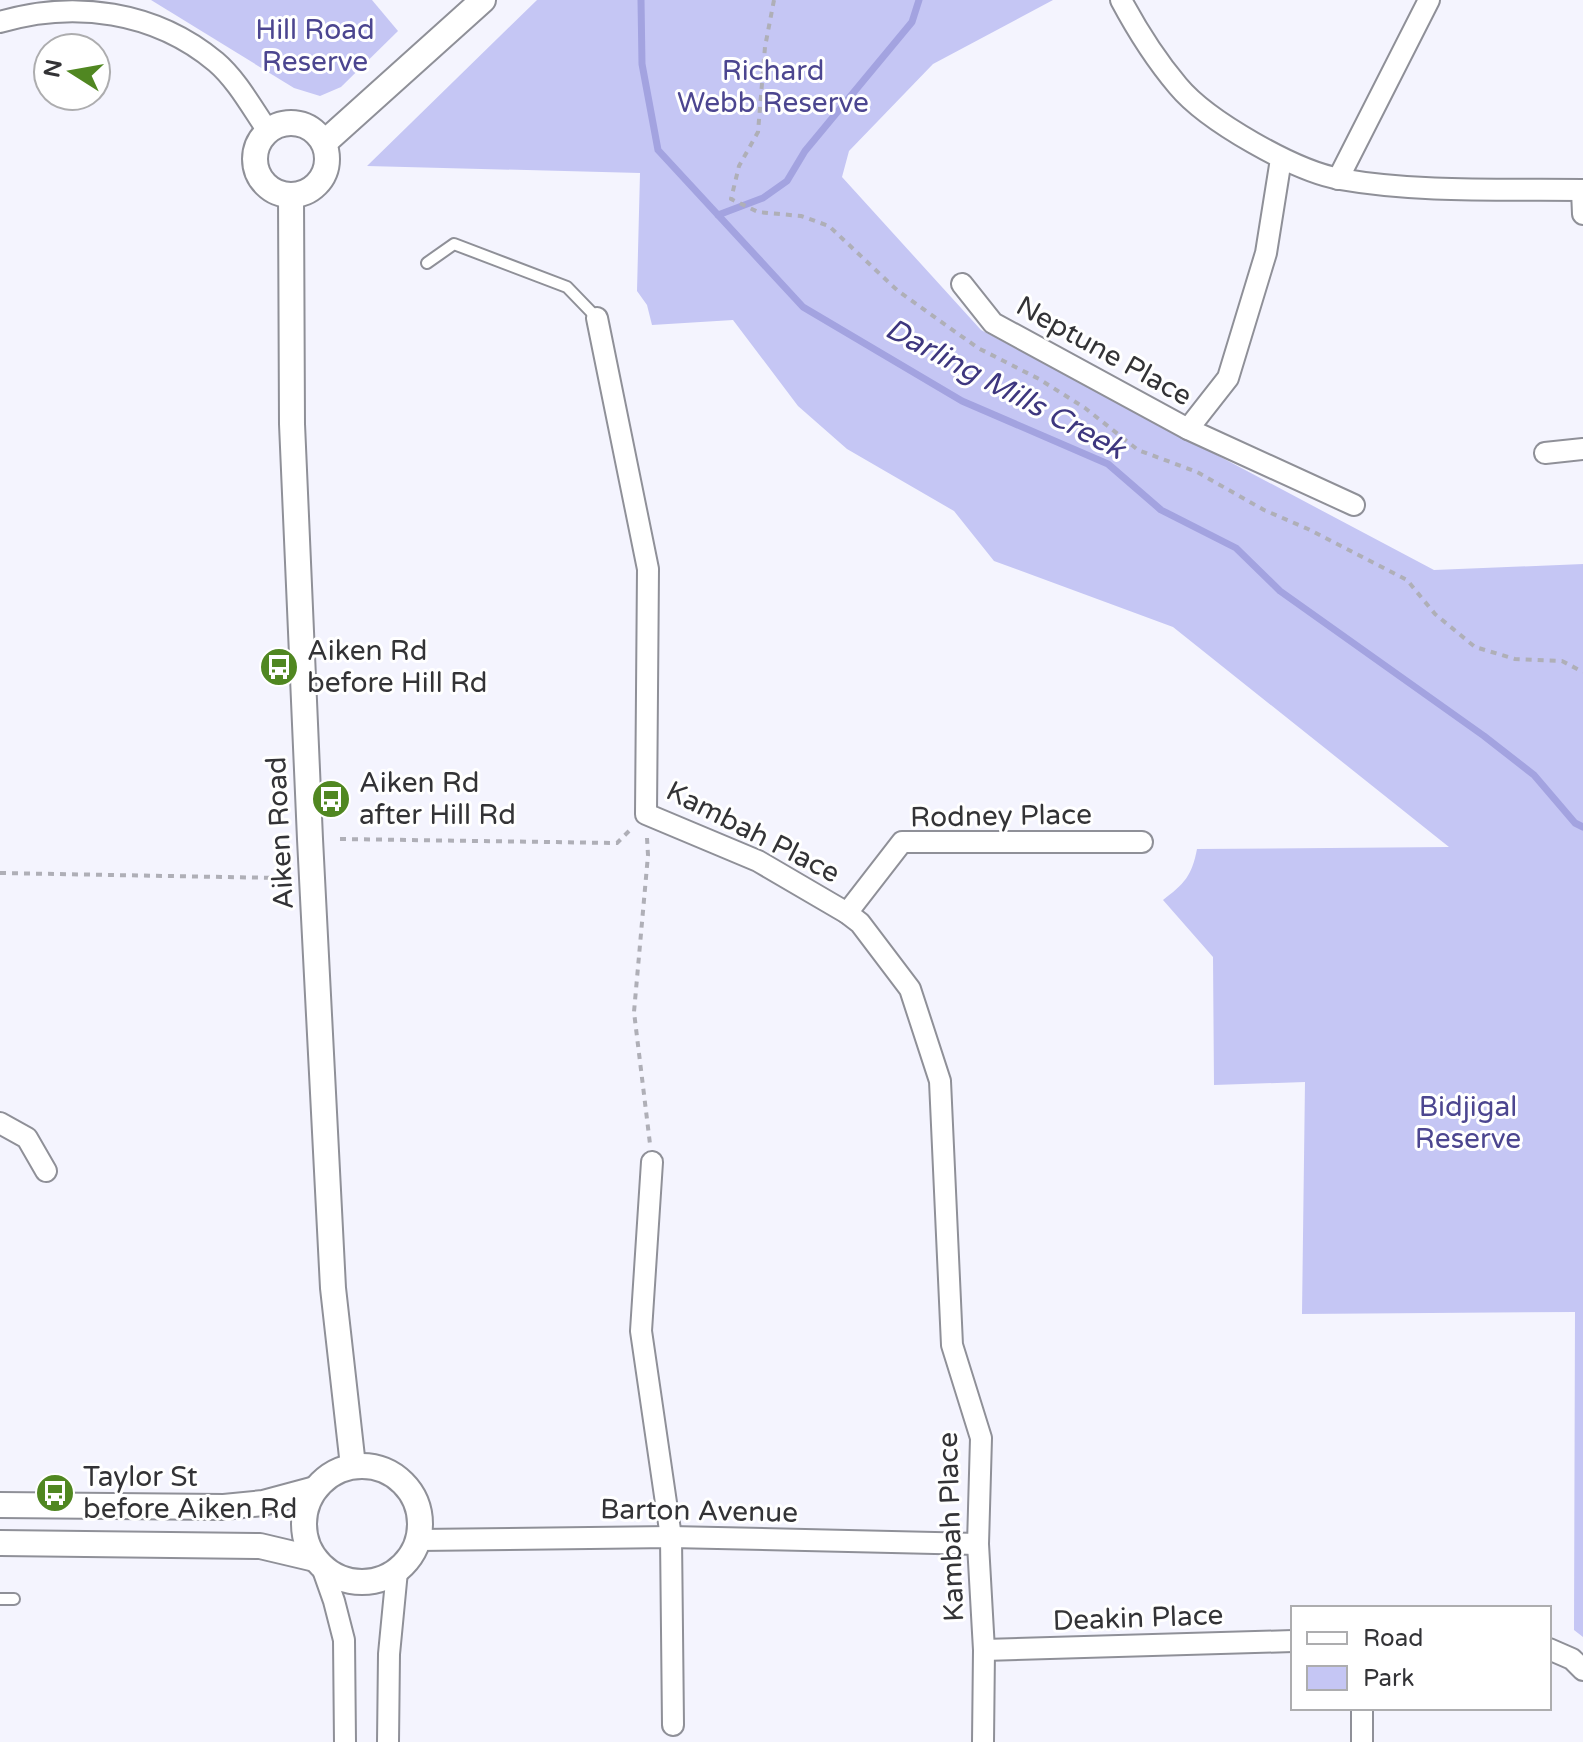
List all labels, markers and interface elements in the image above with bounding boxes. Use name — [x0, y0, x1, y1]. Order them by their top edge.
park label: Hill Road Reserve — [255, 13, 375, 79]
north arrow — [32, 32, 112, 112]
park label: Richard Webb Reserve — [677, 54, 869, 120]
text: N — [39, 57, 68, 80]
street label: Neptune Place — [1010, 289, 1198, 413]
water label: Darling Mills Creek — [879, 310, 1133, 469]
place label: Aiken Rd before Hill Rd — [307, 634, 488, 700]
bus stop icon: Aiken Rd before Hill Rd — [258, 646, 300, 688]
street label: Aiken Road — [259, 756, 301, 910]
place label: Aiken Rd after Hill Rd — [359, 766, 516, 832]
street label: Kambah Place — [661, 774, 845, 890]
bus stop icon: Aiken Rd after Hill Rd — [310, 778, 352, 820]
street label: Rodney Place — [910, 797, 1092, 835]
park label: Bidjigal Reserve — [1415, 1090, 1521, 1156]
street label: Kambah Place — [931, 1431, 971, 1623]
place label: Taylor St before Aiken Rd — [83, 1460, 297, 1526]
bus stop icon: Taylor St before Aiken Rd — [34, 1472, 76, 1514]
street label: Barton Avenue — [600, 1492, 798, 1530]
street label: Deakin Place — [1052, 1598, 1224, 1638]
legend — [1291, 1606, 1551, 1710]
text: Road — [1363, 1624, 1423, 1653]
text: Park — [1363, 1664, 1414, 1693]

